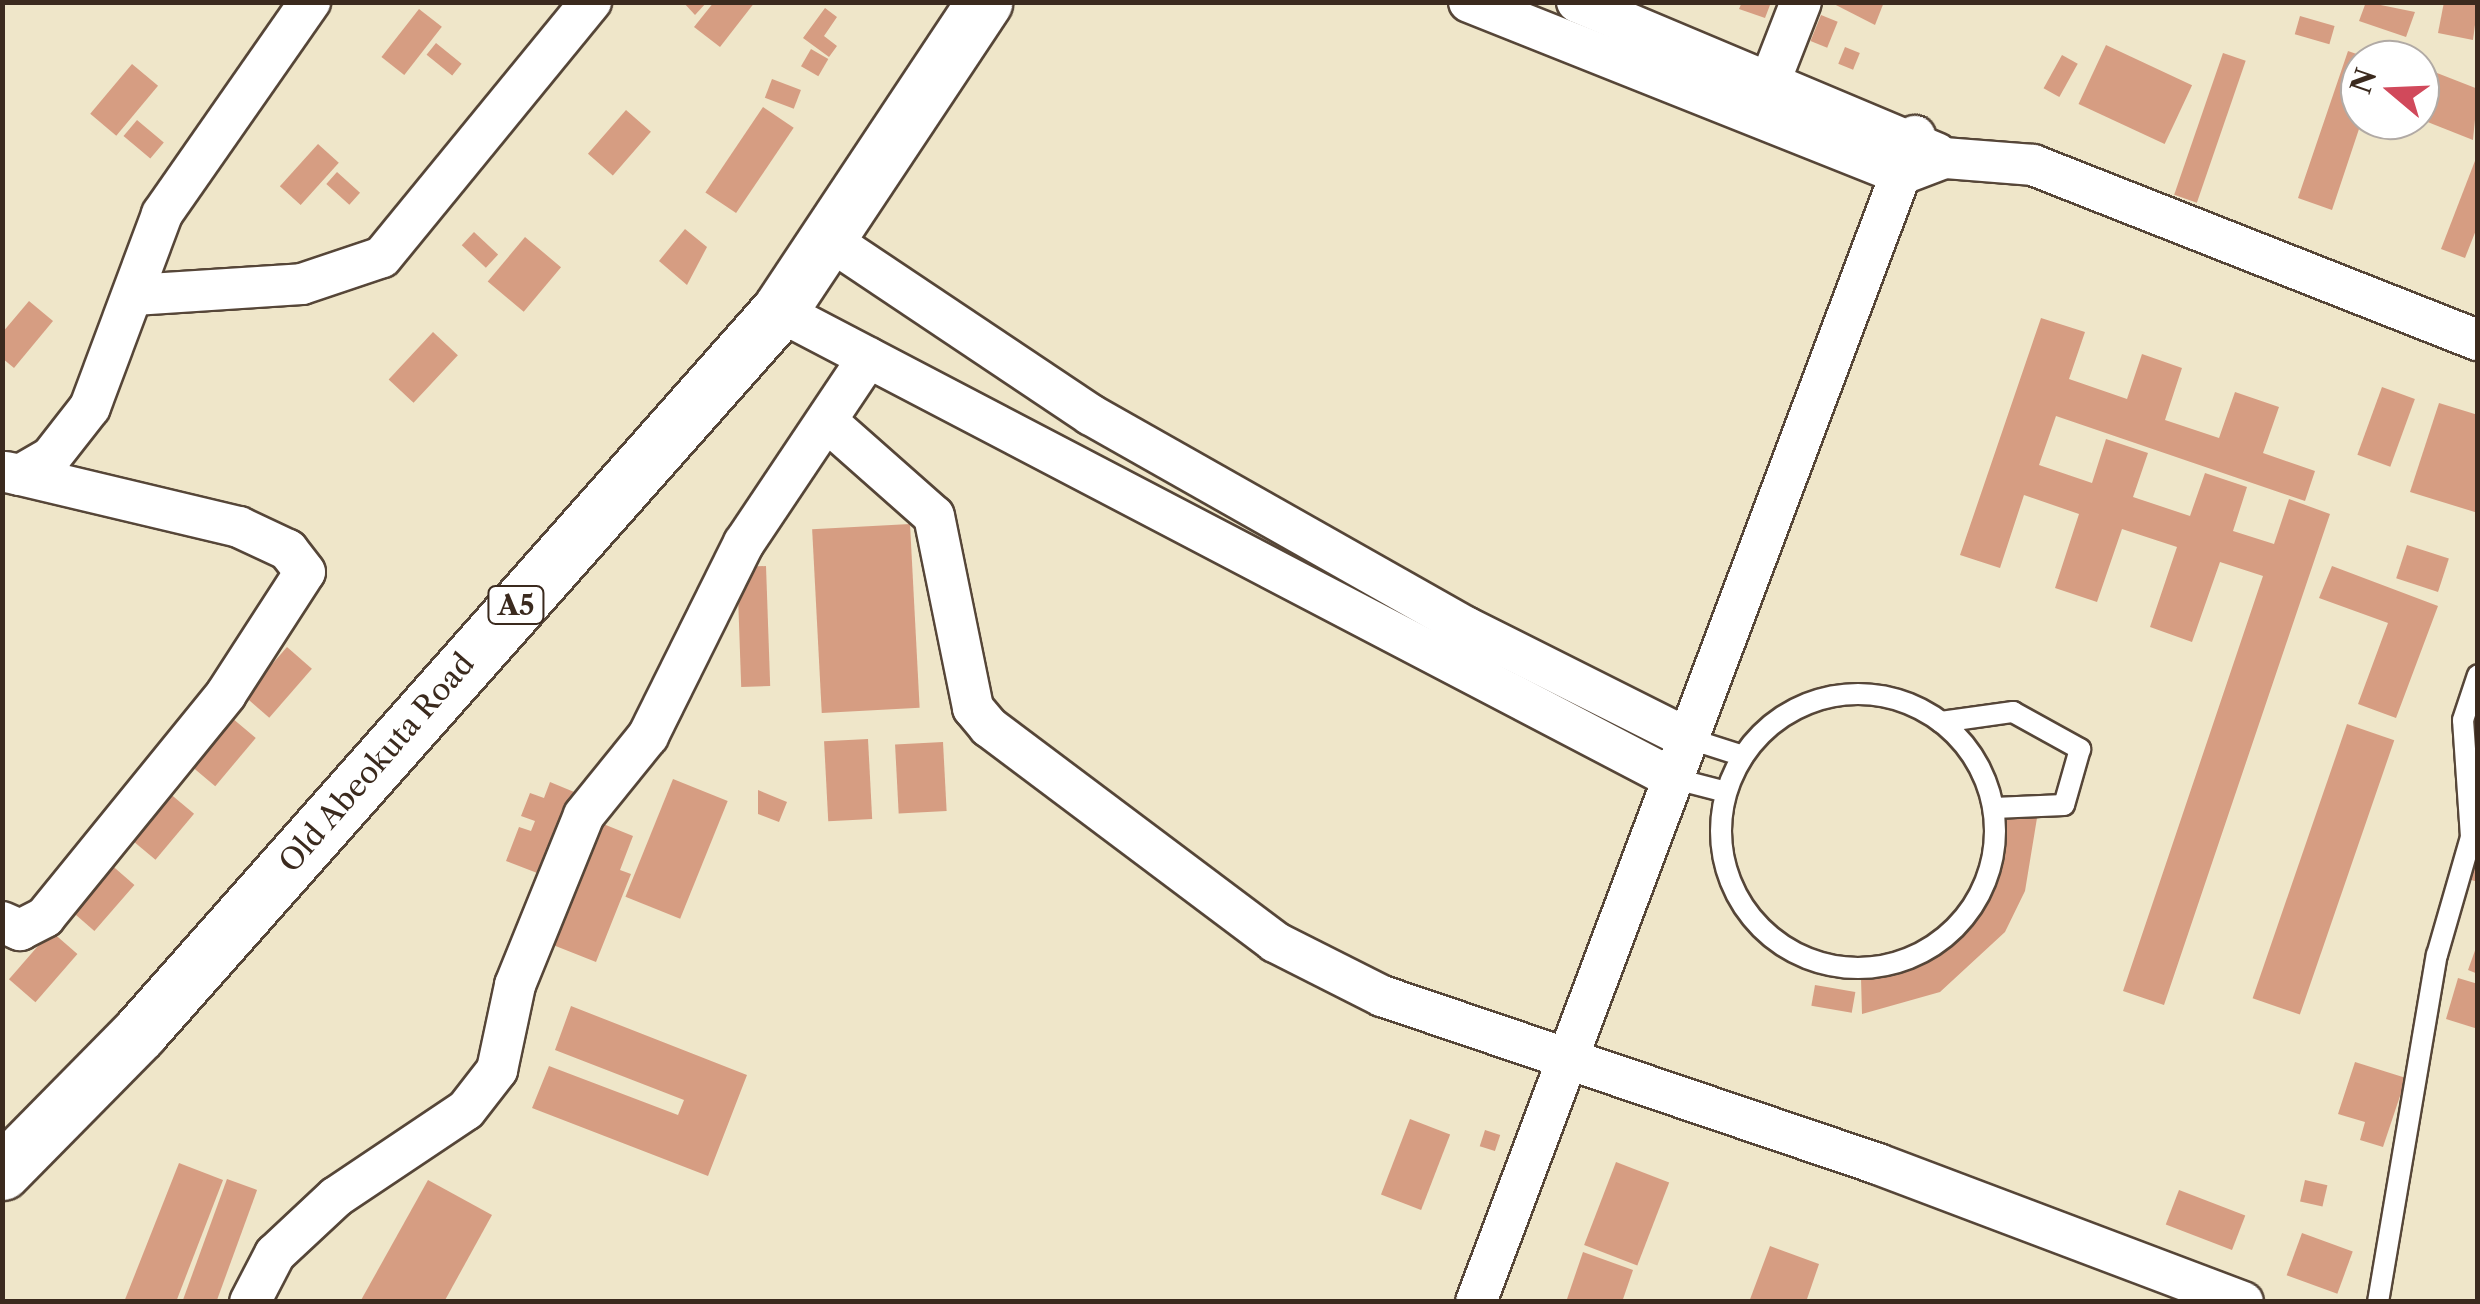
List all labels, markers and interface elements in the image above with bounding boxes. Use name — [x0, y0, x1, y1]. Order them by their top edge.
north arrow — [2340, 40, 2440, 140]
text: N — [2343, 64, 2384, 98]
road number: A5 — [486, 582, 546, 628]
street label: Old Abeokuta Road — [272, 646, 482, 880]

